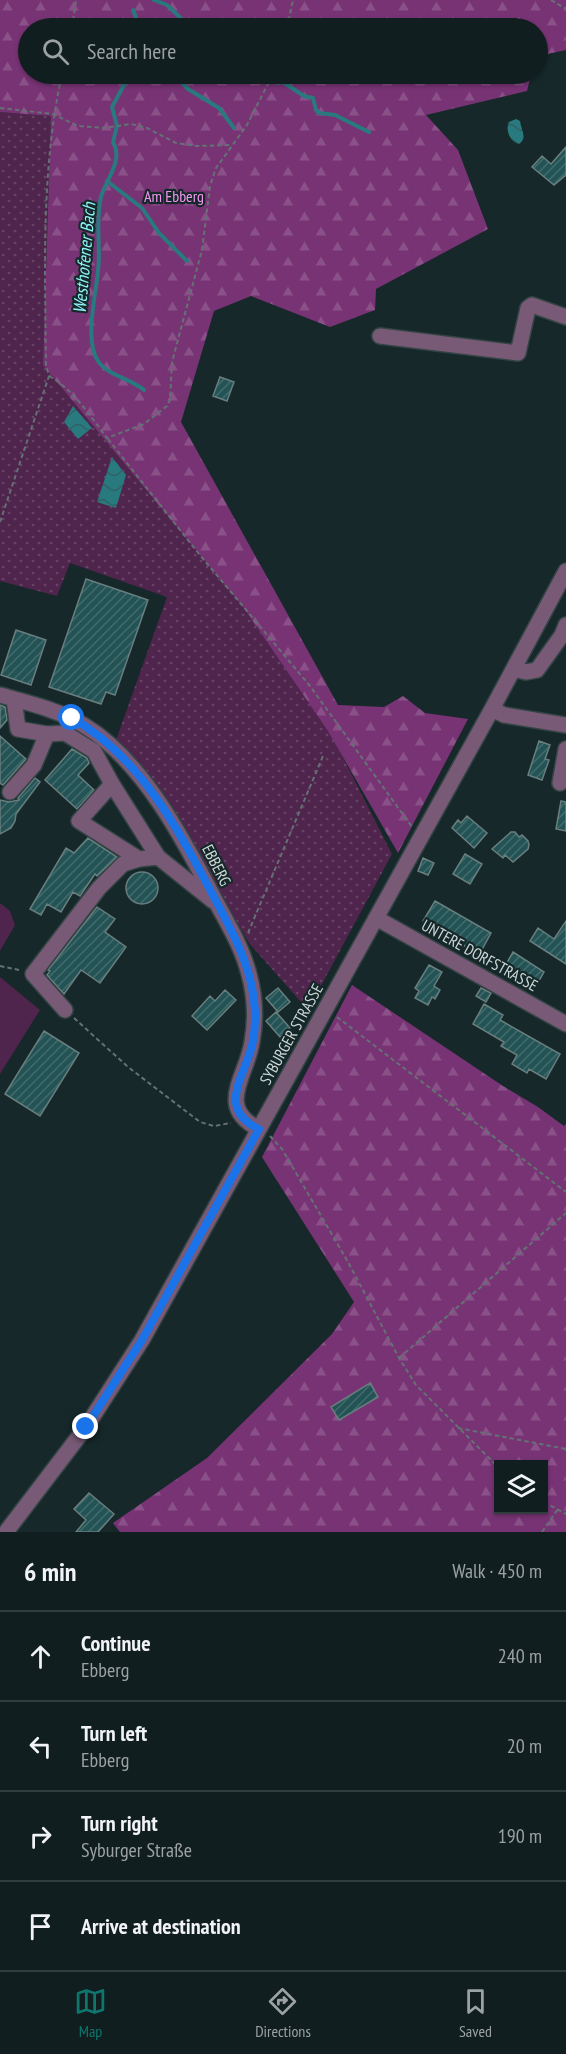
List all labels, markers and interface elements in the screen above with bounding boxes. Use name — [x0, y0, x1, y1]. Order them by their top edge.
search box — [18, 18, 548, 84]
icon: search — [39, 35, 72, 68]
text: Search here — [87, 37, 176, 65]
park label: Am Ebberg — [144, 186, 204, 206]
water label: Westhofener Bach — [68, 200, 100, 315]
route start — [58, 704, 84, 730]
street label: EBBERG — [198, 841, 236, 889]
street label: UNTERE DORFSTRASSE — [418, 915, 542, 995]
street label: SYBURGER STRASSE — [255, 980, 327, 1088]
route end — [72, 1413, 98, 1439]
map controls — [494, 1460, 548, 1514]
button: layers — [494, 1460, 548, 1514]
text: 6 min — [24, 1555, 77, 1588]
text: Walk · 450 m — [452, 1558, 542, 1584]
text: Continue — [81, 1629, 151, 1657]
icon: ahead — [24, 1640, 57, 1673]
text: 240 m — [498, 1643, 542, 1669]
text: Ebberg — [81, 1657, 129, 1683]
text: Turn left — [81, 1719, 147, 1747]
icon: left — [24, 1730, 57, 1763]
text: 20 m — [507, 1733, 542, 1759]
text: Ebberg — [81, 1747, 129, 1773]
text: Turn right — [81, 1809, 158, 1837]
icon: right — [24, 1820, 57, 1853]
text: 190 m — [498, 1823, 542, 1849]
text: Syburger Straße — [81, 1837, 192, 1863]
icon: arrive — [24, 1910, 57, 1943]
text: Arrive at destination — [81, 1912, 241, 1940]
tab: Map — [74, 1985, 107, 2041]
tab: Directions — [255, 1985, 311, 2041]
tab: Saved — [459, 1985, 492, 2041]

